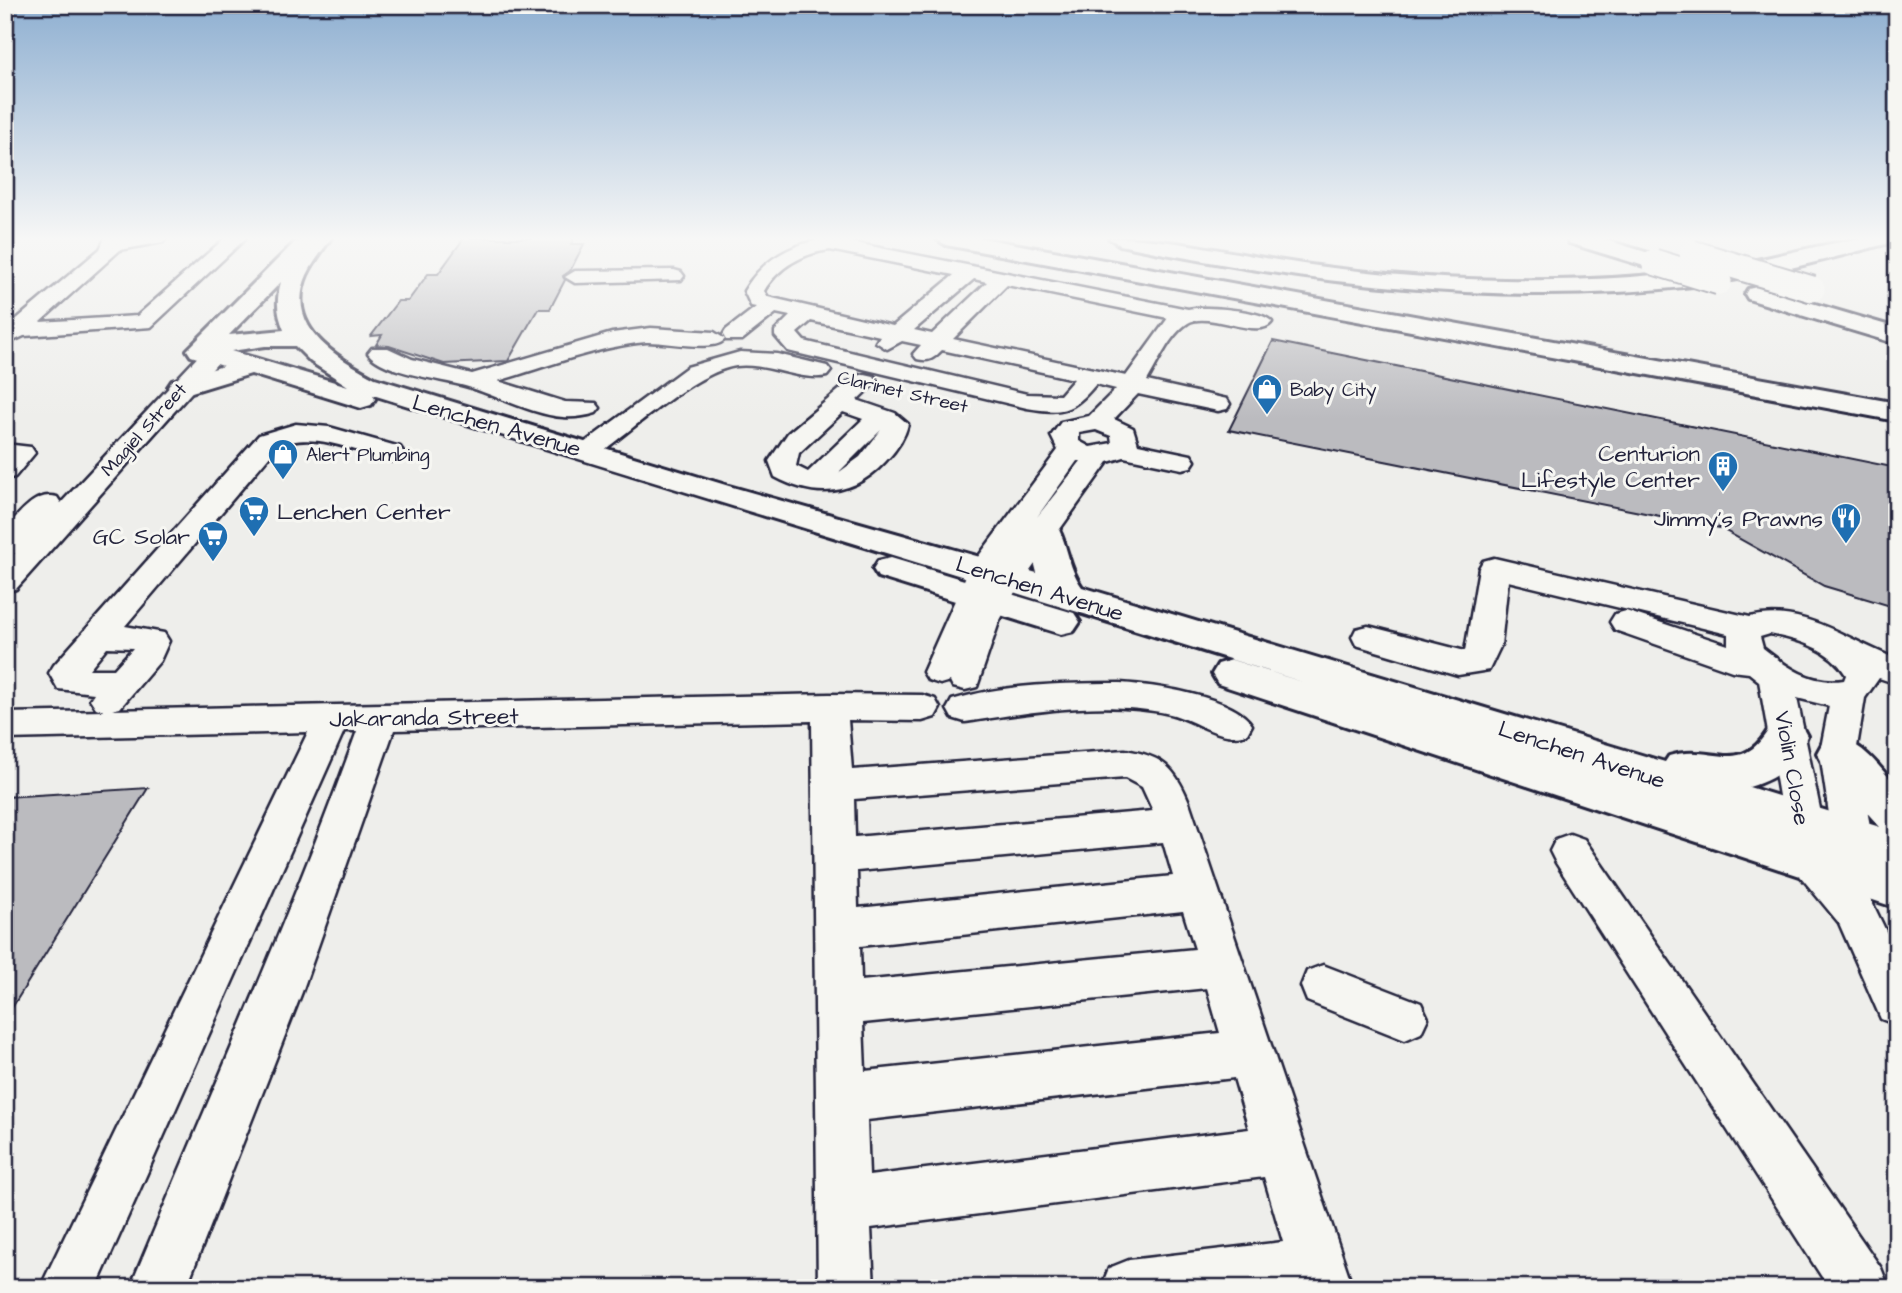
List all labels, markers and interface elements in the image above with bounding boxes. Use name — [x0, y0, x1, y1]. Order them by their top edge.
street label: Clarinet Street — [835, 364, 971, 421]
shop icon: Baby City — [1250, 372, 1284, 416]
street label: Magiel Street — [95, 377, 194, 483]
place label: Baby City — [1290, 377, 1377, 405]
street label: Lenchen Avenue — [409, 387, 585, 465]
shop icon: Alert Plumbing — [266, 437, 300, 481]
place label: Centurion Lifestyle Center — [1521, 438, 1700, 497]
place label: Alert Plumbing — [306, 442, 430, 470]
building icon: Centurion Lifestyle Center — [1706, 449, 1740, 493]
supermarket icon: Lenchen Center — [237, 494, 271, 538]
place label: Lenchen Center — [277, 496, 451, 528]
restaurant icon: Jimmy's Prawns — [1829, 501, 1863, 545]
place label: Jimmy's Prawns — [1654, 503, 1823, 536]
supermarket icon: GC Solar — [196, 519, 230, 563]
place label: GC Solar — [93, 521, 190, 553]
street label: Lenchen Avenue — [952, 548, 1127, 630]
street label: Jakaranda Street — [329, 700, 520, 736]
street label: Violin Close — [1766, 709, 1818, 828]
street label: Lenchen Avenue — [1494, 713, 1669, 797]

